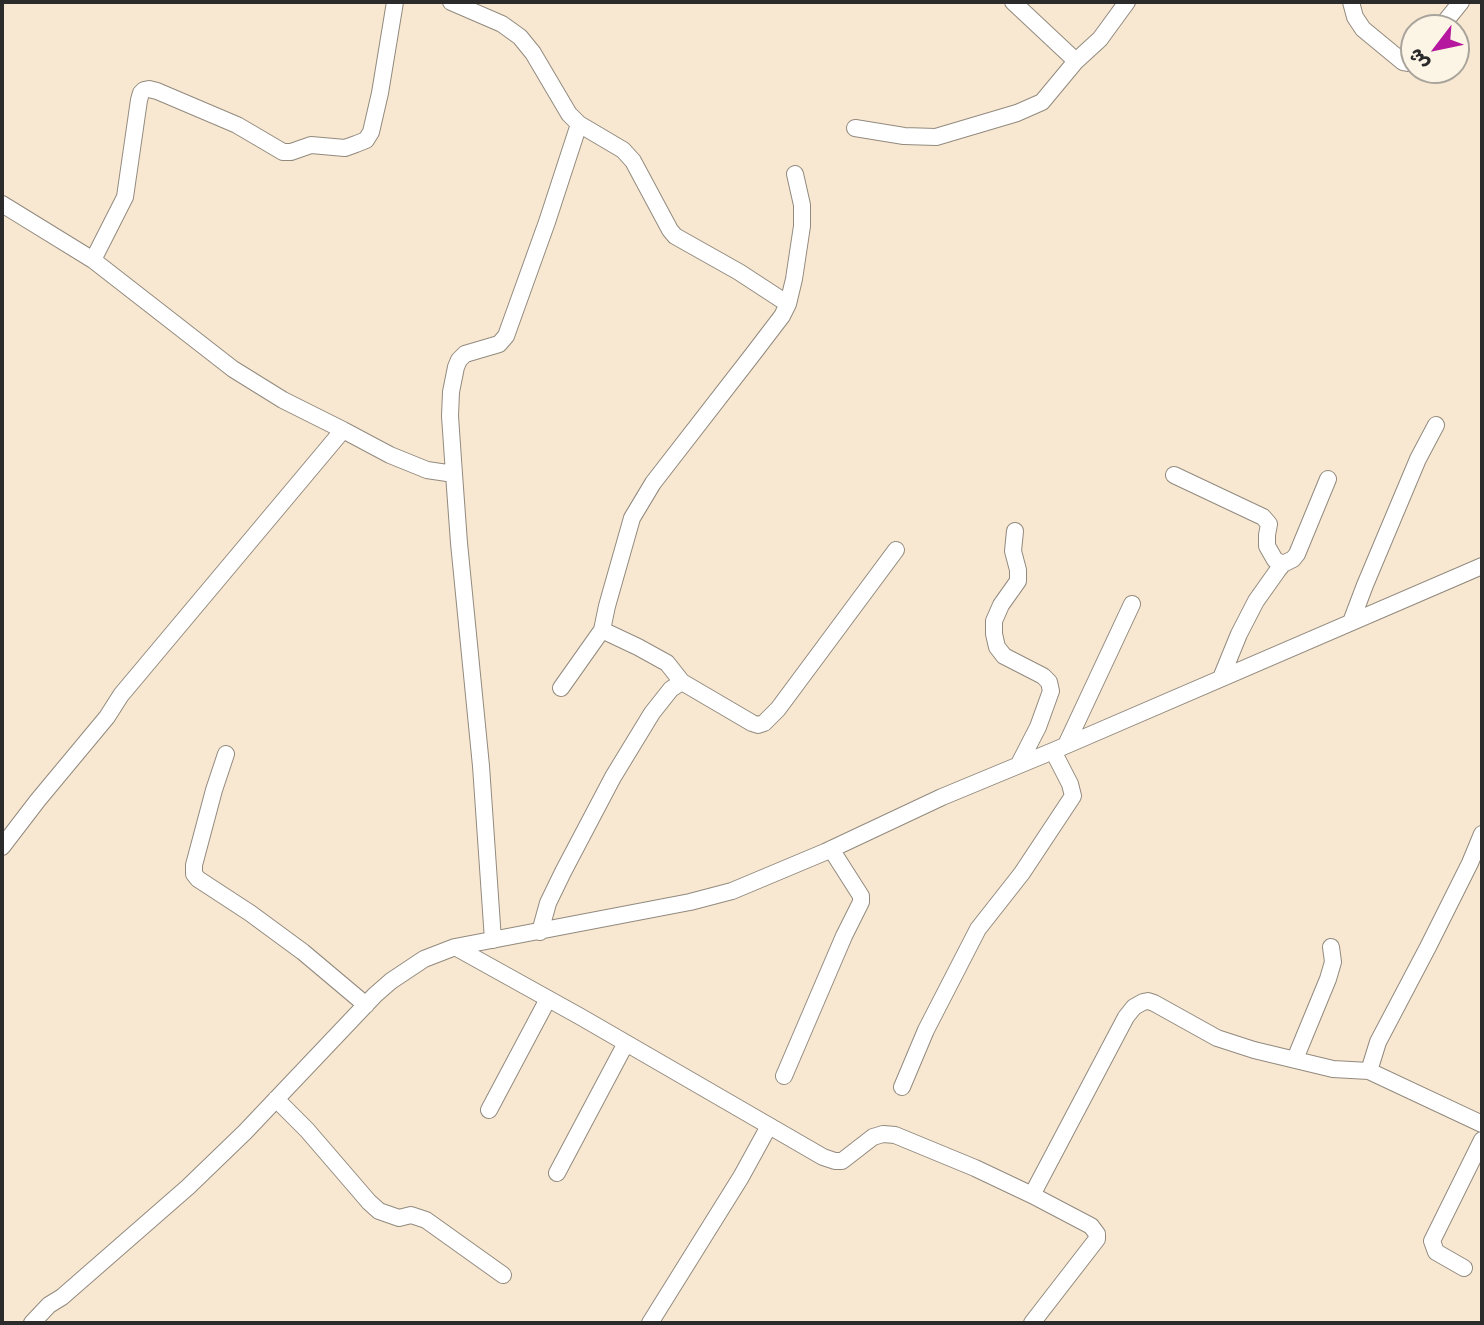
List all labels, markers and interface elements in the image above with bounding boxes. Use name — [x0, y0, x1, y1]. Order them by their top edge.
north arrow — [1400, 14, 1470, 84]
text: ش — [1404, 44, 1434, 74]

